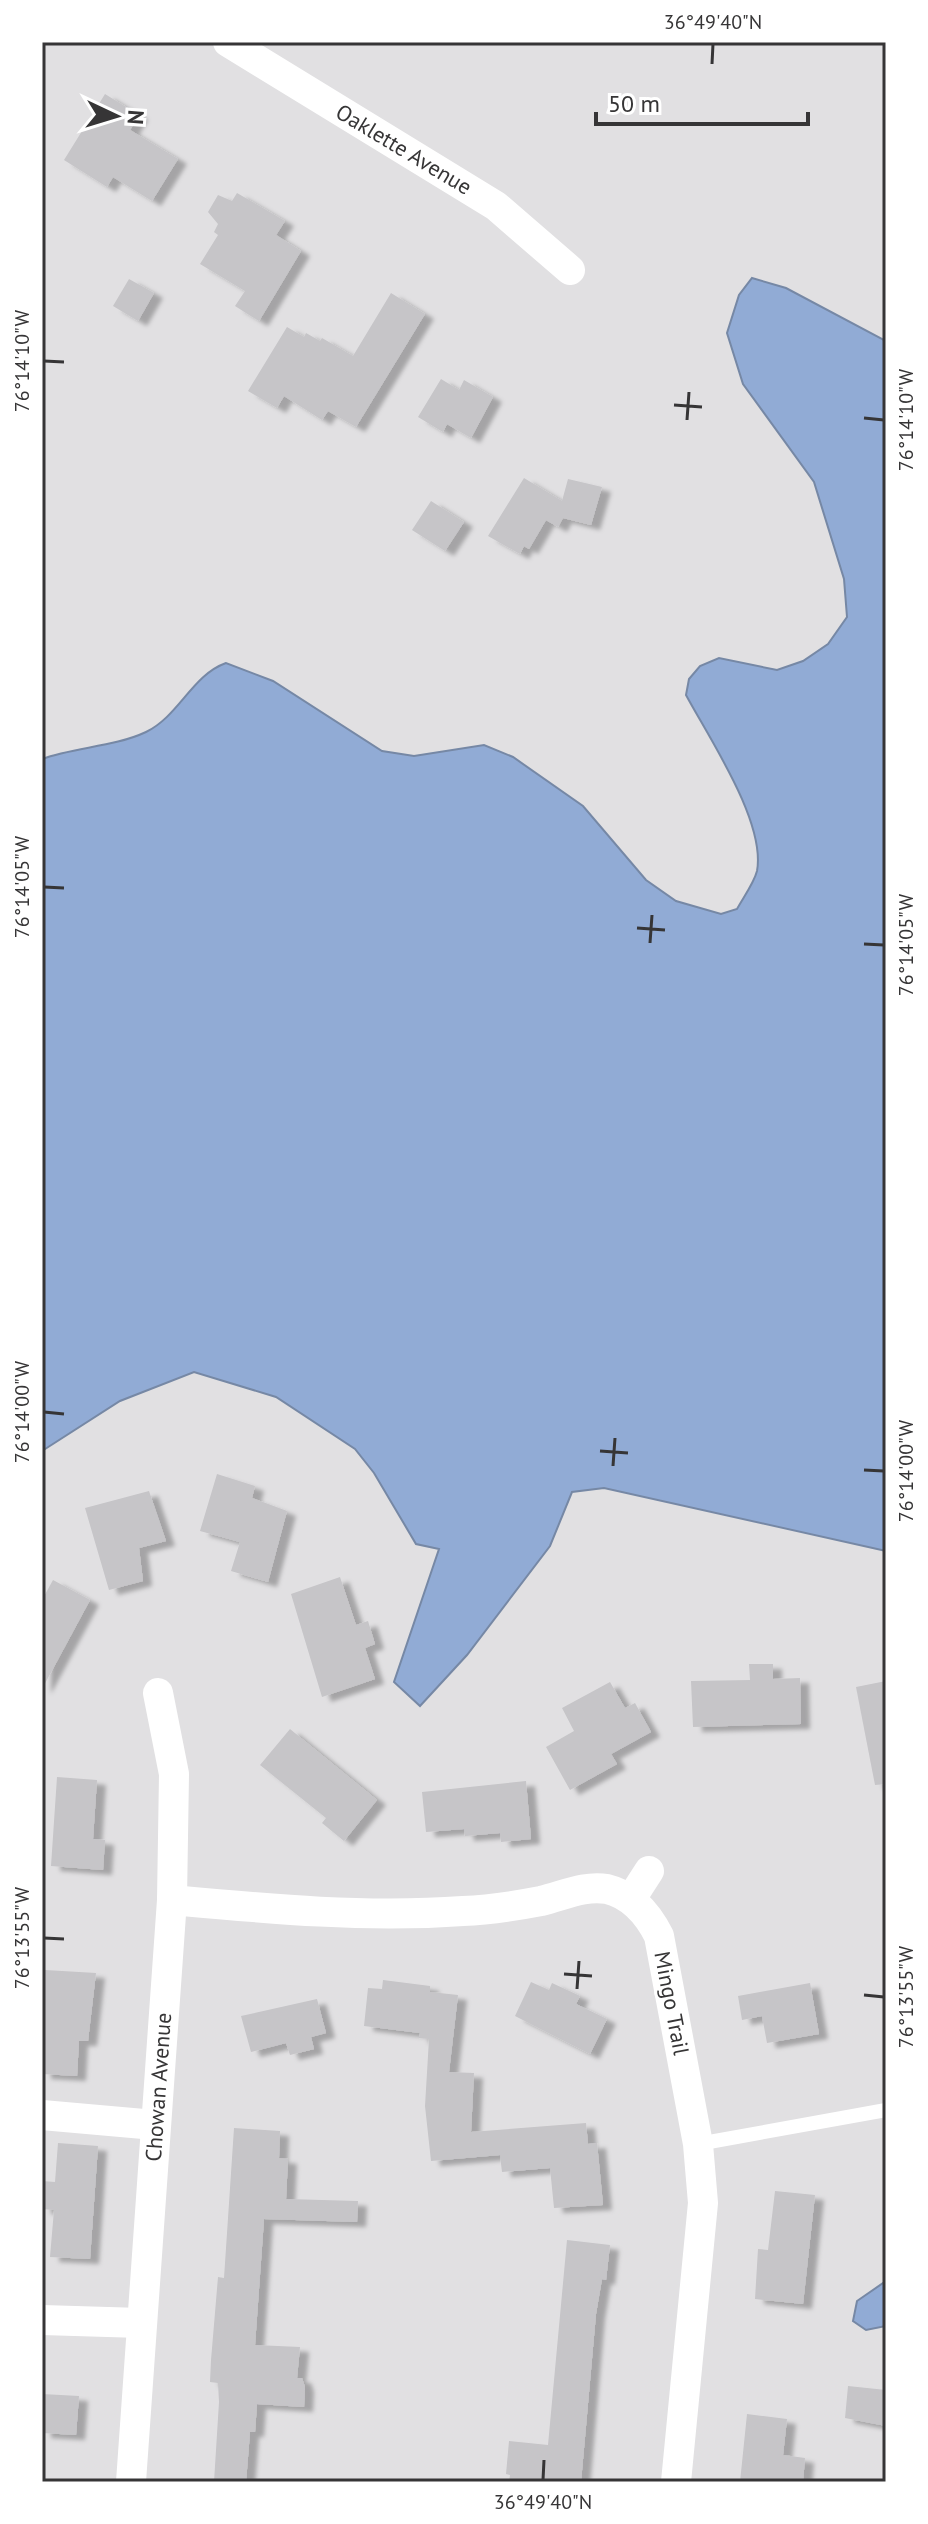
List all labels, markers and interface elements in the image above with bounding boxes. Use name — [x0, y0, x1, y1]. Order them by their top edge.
text: 36°49'40"N — [664, 9, 762, 35]
north arrow — [76, 76, 156, 156]
scale bar — [596, 76, 808, 126]
text: 50 m — [608, 88, 660, 119]
street label: Oaklette Avenue — [331, 97, 477, 201]
text: N — [121, 109, 150, 126]
text: 76°14'10"W — [9, 309, 35, 412]
text: 76°14'10"W — [893, 368, 919, 471]
text: 76°14'05"W — [9, 835, 35, 938]
text: 76°14'05"W — [893, 893, 919, 996]
text: 76°14'00"W — [9, 1360, 35, 1463]
text: 76°14'00"W — [893, 1419, 919, 1522]
text: 76°13'55"W — [9, 1886, 35, 1989]
text: 76°13'55"W — [893, 1945, 919, 2048]
street label: Mingo Trail — [648, 1949, 696, 2058]
street label: Chowan Avenue — [139, 2012, 177, 2162]
text: 36°49'40"N — [494, 2489, 592, 2515]

